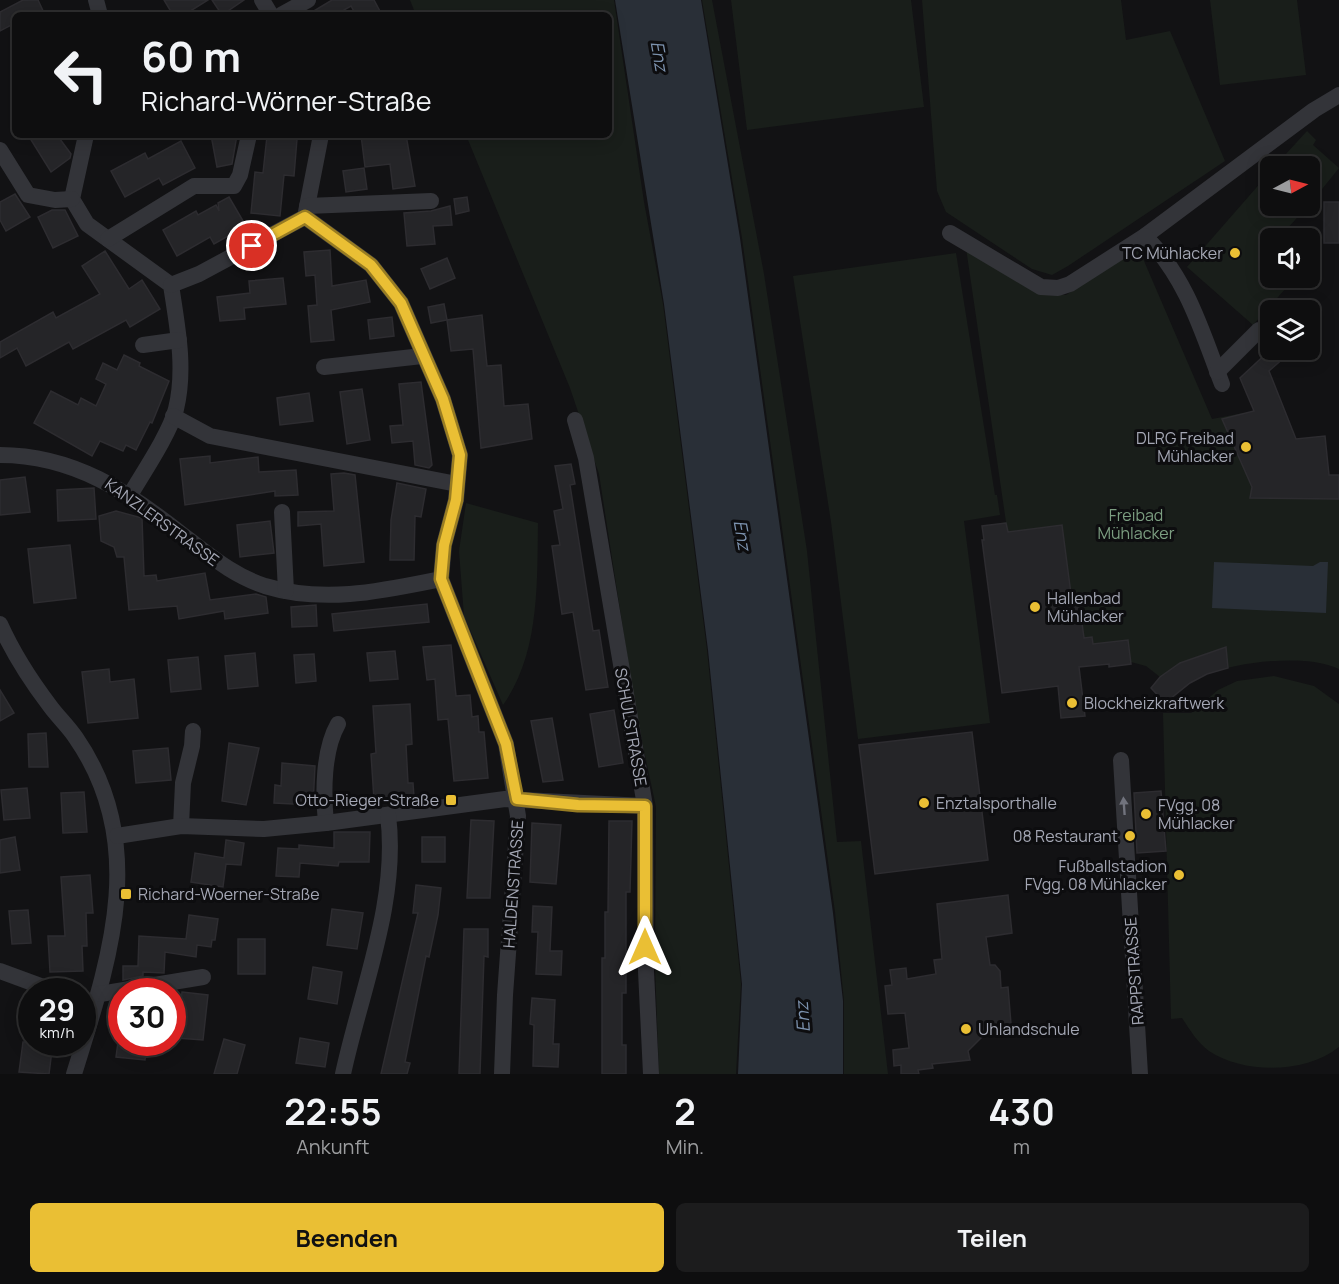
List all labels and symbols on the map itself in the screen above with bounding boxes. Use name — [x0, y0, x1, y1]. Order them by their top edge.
water label: Enz — [646, 39, 675, 76]
north arrow — [1260, 156, 1320, 216]
pin — [226, 220, 277, 271]
place label: TC Mühlacker — [1122, 242, 1223, 264]
marker: TC Mühlacker — [1228, 246, 1242, 260]
place label: DLRG Freibad Mühlacker — [1136, 427, 1234, 467]
marker: DLRG Freibad Mühlacker — [1239, 440, 1253, 454]
street label: KANZLERSTRASSE — [100, 473, 224, 571]
park label: Freibad Mühlacker — [1098, 504, 1175, 544]
water label: Enz — [729, 518, 758, 555]
place label: Hallenbad Mühlacker — [1047, 587, 1124, 627]
marker: Hallenbad Mühlacker — [1028, 600, 1042, 614]
street label: SCHULSTRASSE — [610, 666, 652, 788]
place label: Blockheizkraftwerk — [1084, 692, 1225, 714]
marker: Blockheizkraftwerk — [1065, 696, 1079, 710]
place label: Otto-Rieger-Straße — [295, 789, 439, 811]
place label: Enztalsporthalle — [936, 792, 1057, 814]
marker: Otto-Rieger-Straße — [444, 793, 458, 807]
place label: FVgg. 08 Mühlacker — [1158, 794, 1235, 834]
marker: Enztalsporthalle — [917, 796, 931, 810]
one-way arrow — [1119, 796, 1128, 815]
marker: FVgg. 08 Mühlacker — [1139, 807, 1153, 821]
street label: HALDENSTRASSE — [498, 819, 528, 949]
place label: 08 Restaurant — [1013, 825, 1118, 847]
marker: 08 Restaurant — [1123, 829, 1137, 843]
place label: Fußballstadion FVgg. 08 Mühlacker — [1025, 855, 1167, 895]
marker: Fußballstadion FVgg. 08 Mühlacker — [1172, 868, 1186, 882]
place label: Richard-Woerner-Straße — [138, 883, 320, 905]
marker: Richard-Woerner-Straße — [119, 887, 133, 901]
position arrow — [613, 915, 677, 979]
street label: RAPPSTRASSE — [1119, 916, 1149, 1026]
speed limit sign: 30 — [108, 978, 186, 1056]
water label: Enz — [789, 998, 815, 1033]
place label: Uhlandschule — [978, 1018, 1080, 1040]
marker: Uhlandschule — [959, 1022, 973, 1036]

